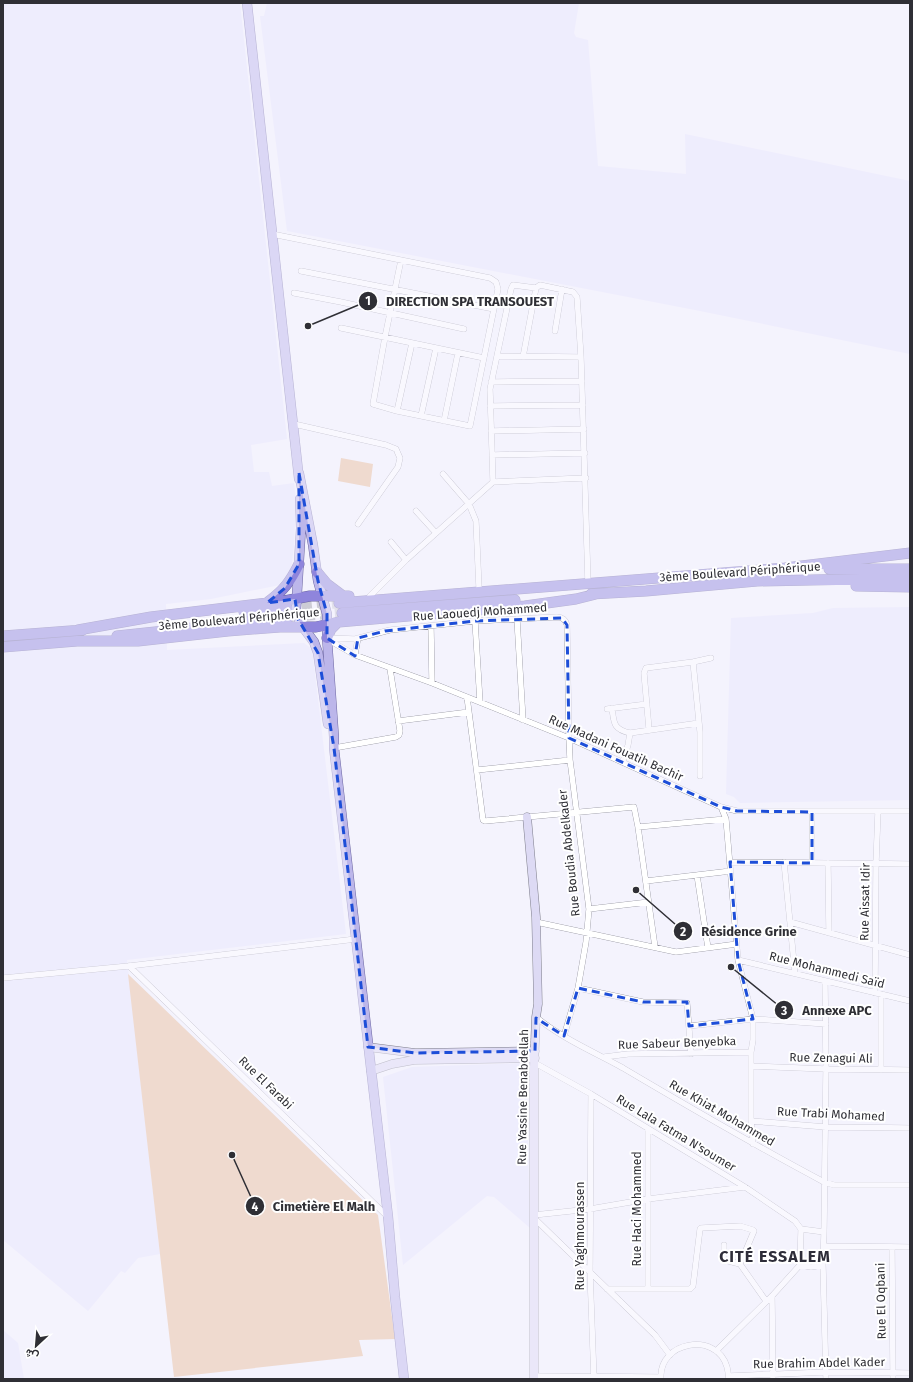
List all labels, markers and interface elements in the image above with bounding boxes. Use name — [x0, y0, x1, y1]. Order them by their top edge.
callout: DIRECTION SPA TRANSOUEST — [358, 289, 562, 314]
text: 1 — [365, 294, 371, 308]
text: DIRECTION SPA TRANSOUEST — [386, 294, 554, 309]
street label: 3ème Boulevard Périphérique — [659, 559, 821, 585]
street label: Rue Laouedj Mohammed — [412, 600, 548, 624]
street label: 3ème Boulevard Périphérique — [158, 605, 320, 633]
street label: Rue Madani Fouatih Bachir — [547, 712, 686, 784]
street label: Rue Boudia Abdelkader — [555, 788, 583, 917]
street label: Rue Aissat Idir — [857, 863, 873, 941]
callout: Résidence Grine — [673, 919, 805, 944]
text: Résidence Grine — [701, 924, 797, 939]
text: 2 — [680, 925, 686, 939]
street label: Rue Mohammedi Saïd — [768, 949, 886, 991]
callout: Annexe APC — [774, 998, 879, 1023]
text: Annexe APC — [801, 1003, 872, 1018]
text: 3 — [780, 1004, 787, 1018]
street label: Rue Yassine Benabdellah — [515, 1029, 531, 1165]
street label: Rue Sabeur Benyebka — [618, 1034, 736, 1052]
street label: Rue Zenagui Ali — [789, 1050, 873, 1066]
street label: Rue El Farabi — [236, 1054, 296, 1112]
street label: Rue Khiat Mohammed — [667, 1077, 777, 1149]
street label: Rue Lala Fatma N'soumer — [614, 1092, 739, 1175]
street label: Rue Trabi Mohamed — [777, 1104, 885, 1124]
street label: Rue Haci Mohammed — [630, 1151, 644, 1267]
street label: Rue Yaghmourassen — [573, 1182, 587, 1290]
callout: Cimetière El Malh — [245, 1194, 384, 1219]
text: Cimetière El Malh — [273, 1199, 375, 1214]
text: 4 — [252, 1200, 259, 1214]
district label: CITÉ ESSALEM — [719, 1246, 831, 1266]
street label: Rue El Oqbani — [873, 1263, 889, 1339]
north arrow — [16, 1326, 56, 1366]
text: ش — [23, 1346, 41, 1363]
street label: Rue Brahim Abdel Kader — [753, 1355, 886, 1371]

